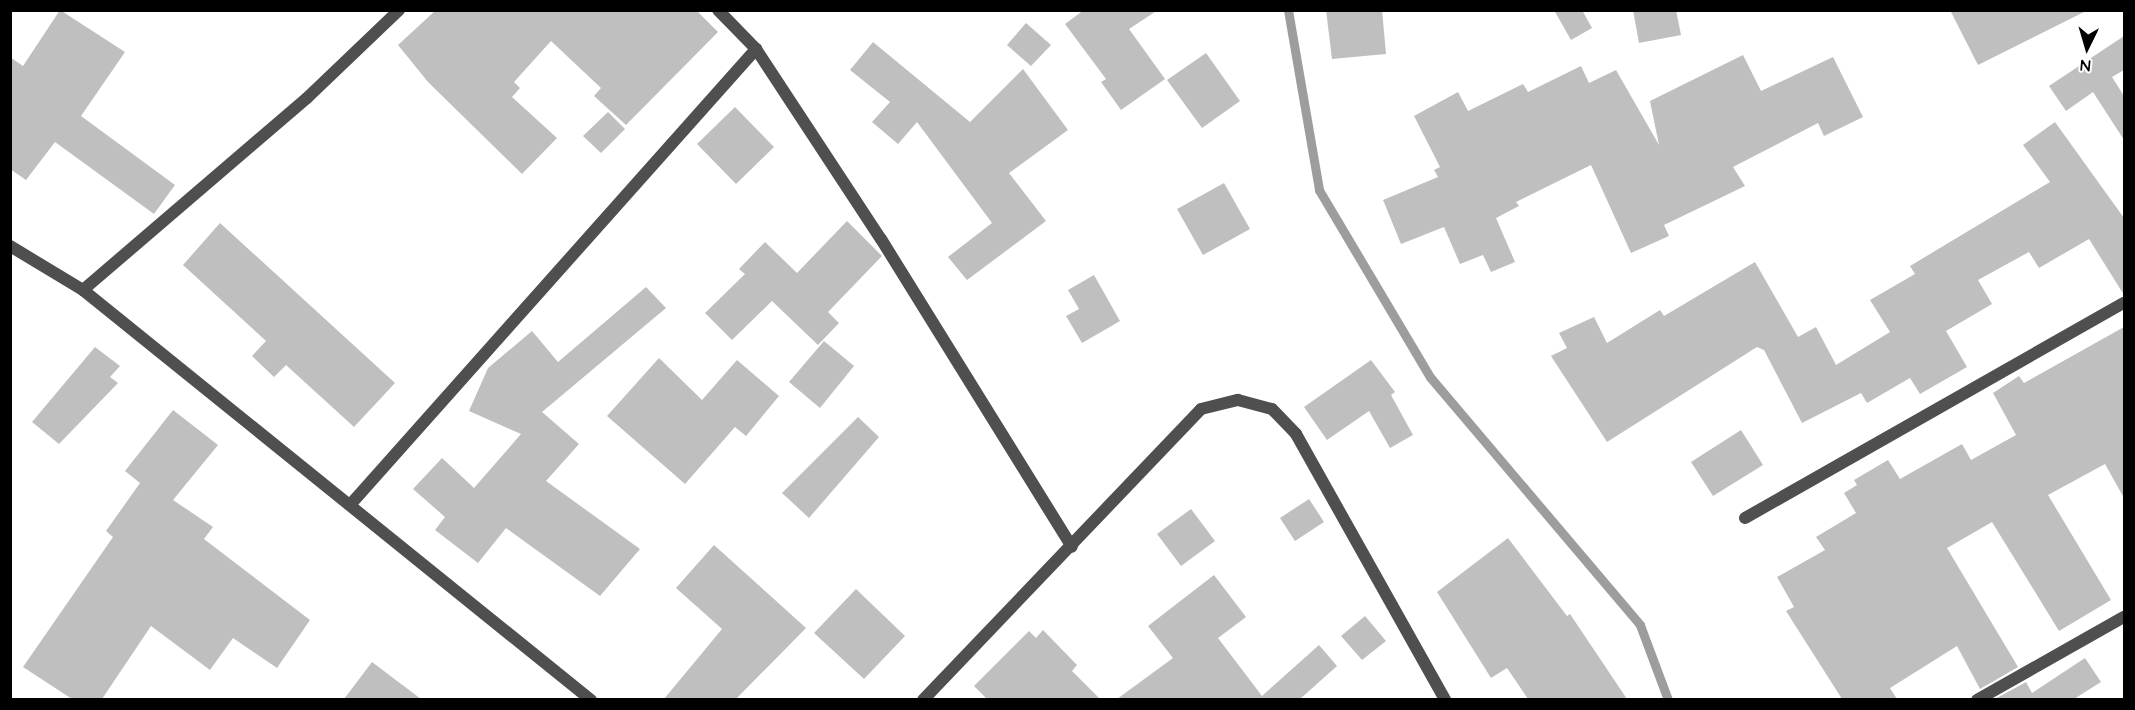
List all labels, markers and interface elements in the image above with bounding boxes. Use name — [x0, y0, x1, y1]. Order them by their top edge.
north arrow — [2057, 18, 2117, 78]
text: N — [2079, 55, 2092, 76]

